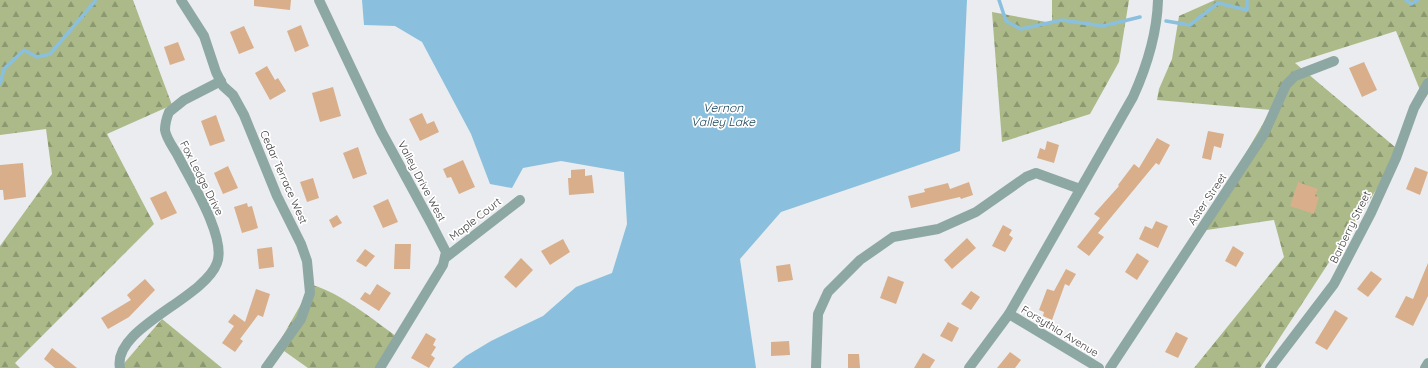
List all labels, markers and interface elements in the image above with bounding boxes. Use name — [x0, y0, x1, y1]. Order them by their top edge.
water label: Vernon Valley Lake — [691, 100, 756, 129]
street label: Cedar Terrace West — [257, 128, 311, 226]
street label: Fox Ledge Drive — [177, 138, 227, 218]
street label: Valley Drive West — [395, 138, 449, 224]
street label: Aster Street — [1185, 170, 1230, 228]
street label: Barberry Street — [1326, 188, 1374, 265]
street label: Maple Court — [446, 194, 504, 244]
street label: Forsythia Avenue — [1019, 302, 1101, 360]

